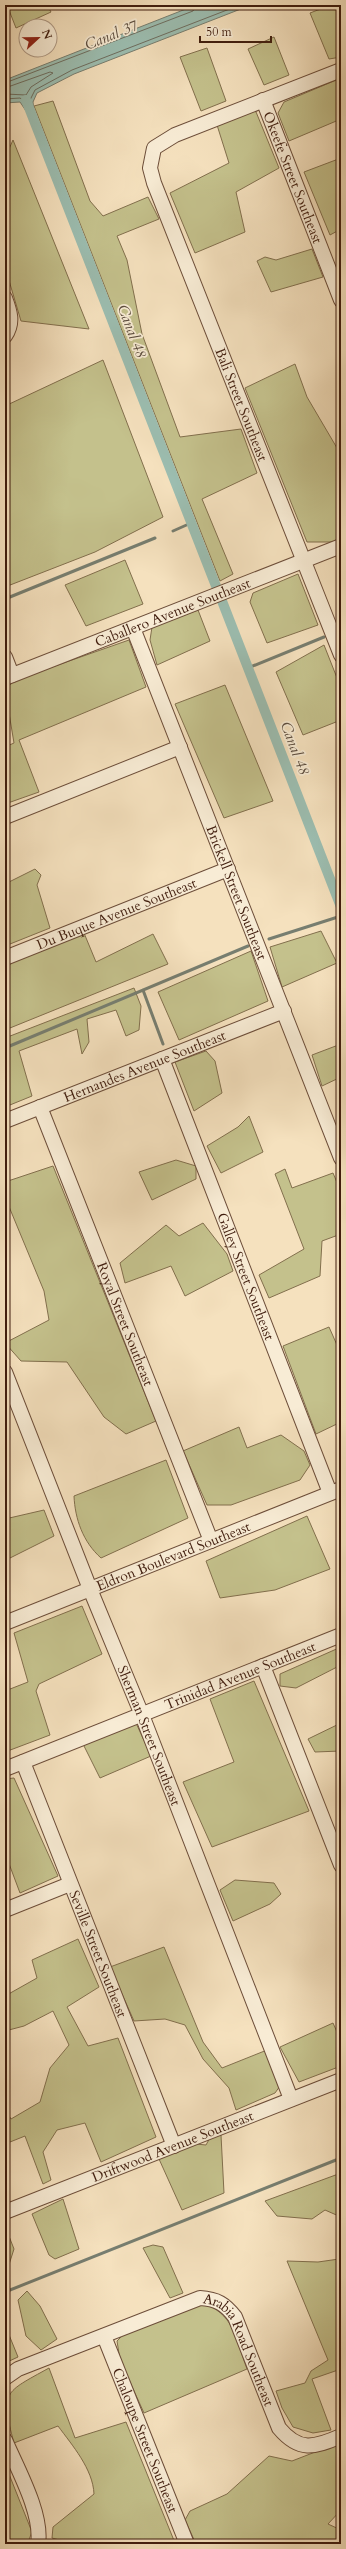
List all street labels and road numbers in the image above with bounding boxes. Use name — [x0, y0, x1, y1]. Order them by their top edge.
street label: Okeefe Street Southeast — [259, 109, 328, 247]
street label: Bali Street Southeast — [211, 345, 273, 464]
street label: Caballero Avenue Southeast — [92, 573, 254, 651]
street label: Brickell Street Southeast — [202, 822, 272, 963]
street label: Du Buque Avenue Southeast — [34, 873, 200, 954]
street label: Hernandes Avenue Southeast — [61, 1025, 229, 1106]
street label: Galley Street Southeast — [213, 1210, 280, 1343]
street label: Royal Street Southeast — [92, 1259, 159, 1389]
street label: Eldron Boulevard Southeast — [93, 1517, 253, 1595]
street label: Trinidad Avenue Southeast — [162, 1636, 319, 1714]
street label: Sherman Street Southeast — [113, 1662, 186, 1809]
street label: Seville Street Southeast — [65, 1887, 132, 2021]
street label: Driftwood Avenue Southeast — [89, 2106, 257, 2186]
street label: Arabia Road Southeast — [202, 2289, 279, 2409]
street label: Chaloupe Street Southeast — [108, 2365, 183, 2516]

